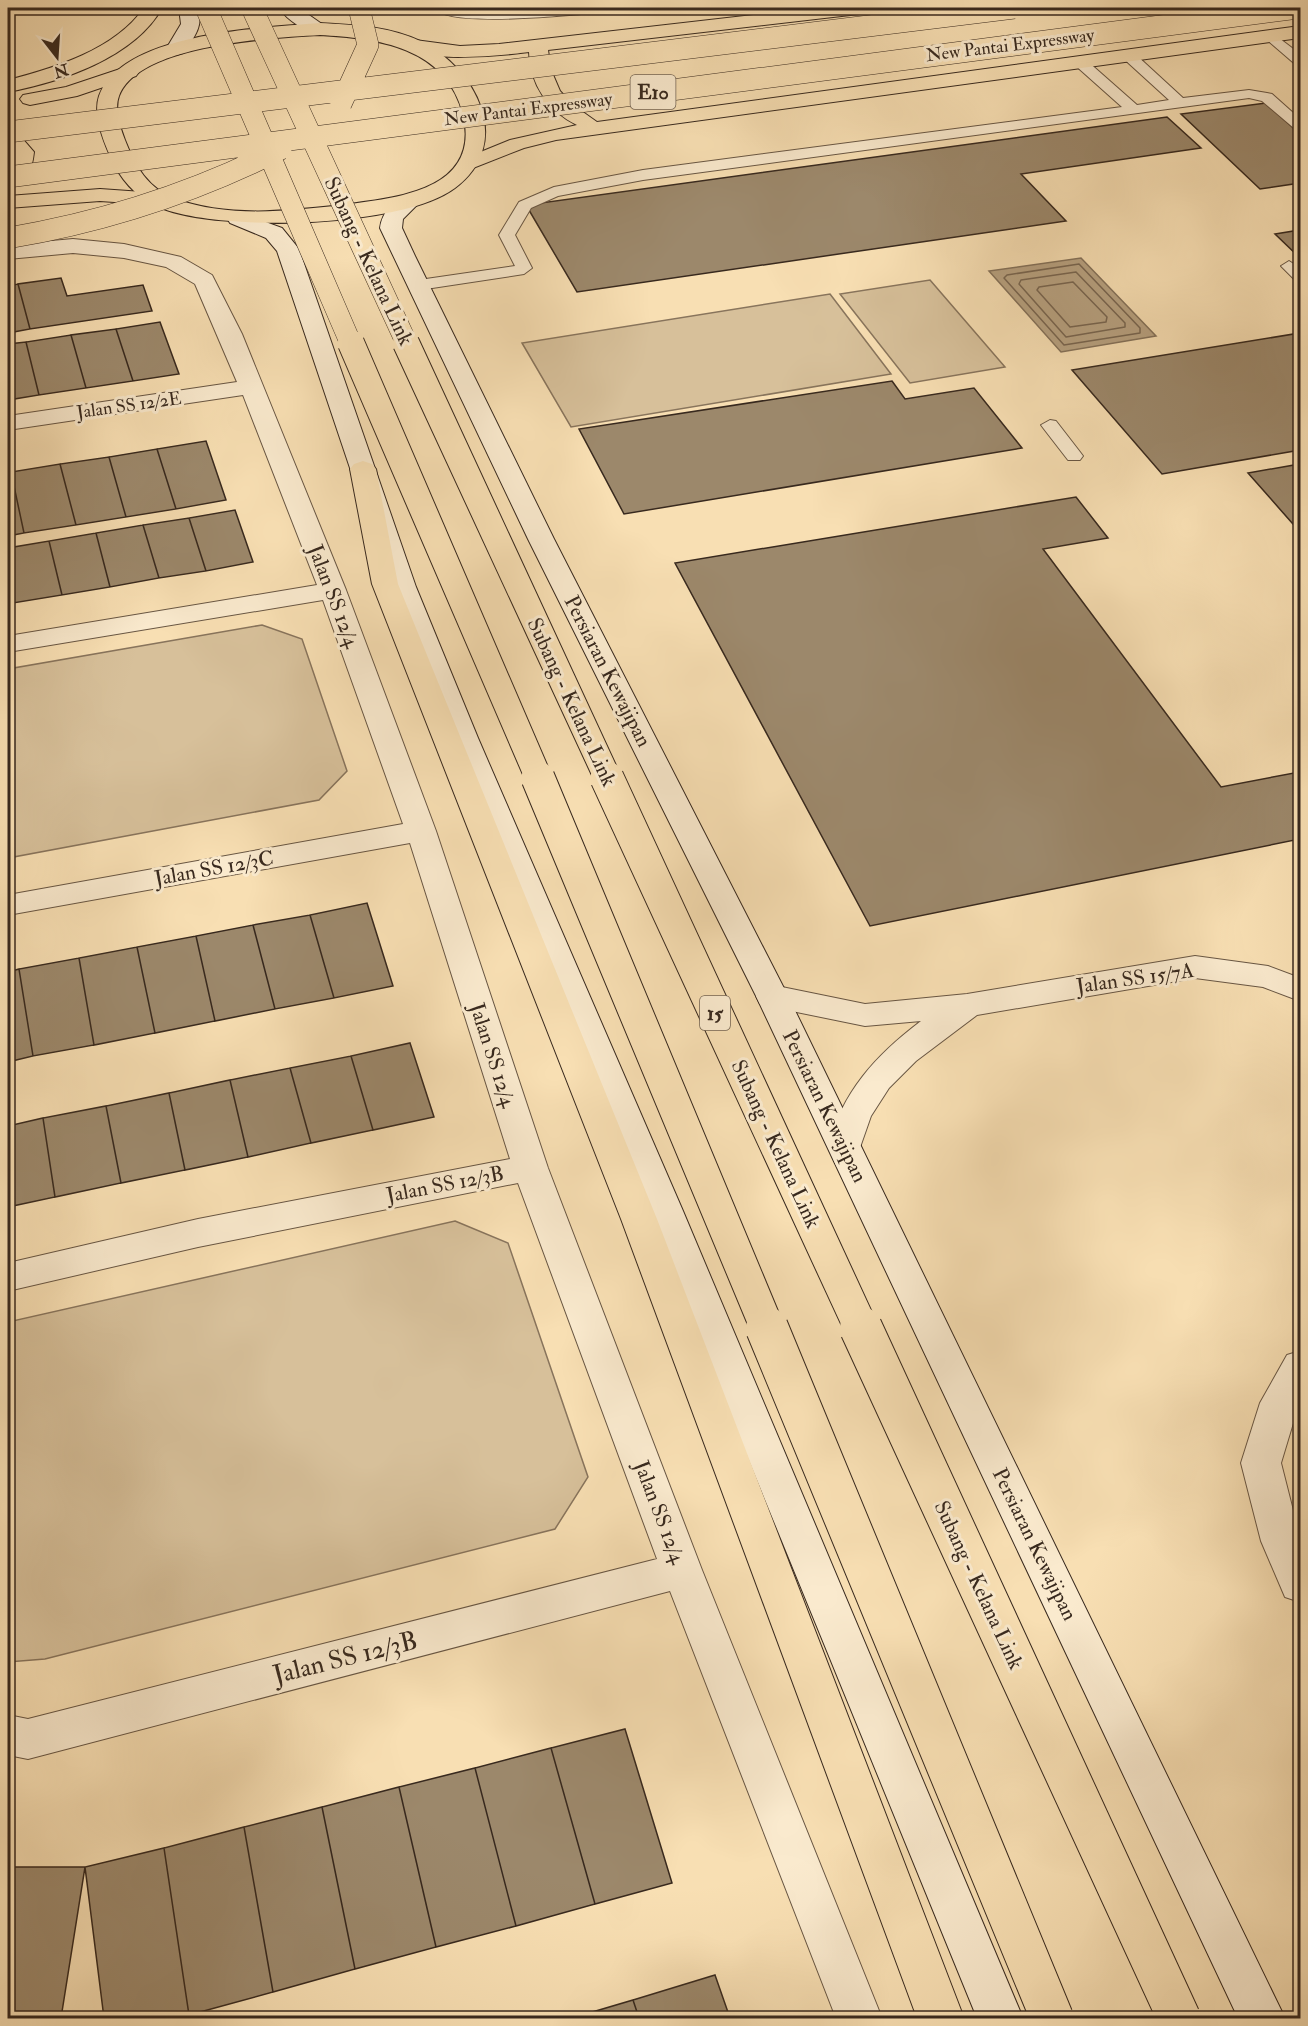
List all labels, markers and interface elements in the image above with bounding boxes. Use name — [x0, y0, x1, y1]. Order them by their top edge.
street label: New Pantai Expressway — [925, 24, 1097, 67]
north arrow — [27, 27, 87, 87]
text: N — [51, 58, 72, 82]
road number: E10 — [630, 75, 676, 109]
street label: New Pantai Expressway — [443, 88, 615, 131]
street label: Subang - Kelana Link — [318, 173, 419, 350]
street label: Jalan SS 12/2E — [74, 387, 183, 424]
street label: Jalan SS 12/4 — [301, 540, 366, 653]
street label: Persiaran Kewajipan — [558, 591, 657, 752]
street label: Subang - Kelana Link — [521, 614, 622, 791]
street label: Jalan SS 12/3C — [151, 845, 276, 892]
street label: Jalan SS 15/7A — [1074, 957, 1196, 1000]
road number: 15 — [700, 996, 730, 1030]
street label: Jalan SS 12/4 — [463, 999, 523, 1112]
street label: Persiaran Kewajipan — [776, 1025, 873, 1187]
street label: Subang - Kelana Link — [725, 1056, 826, 1233]
street label: Jalan SS 12/3B — [383, 1160, 506, 1209]
street label: Jalan SS 12/4 — [627, 1456, 692, 1569]
street label: Persiaran Kewajipan — [986, 1463, 1083, 1625]
street label: Subang - Kelana Link — [928, 1497, 1029, 1674]
street label: Jalan SS 12/3B — [269, 1625, 421, 1692]

